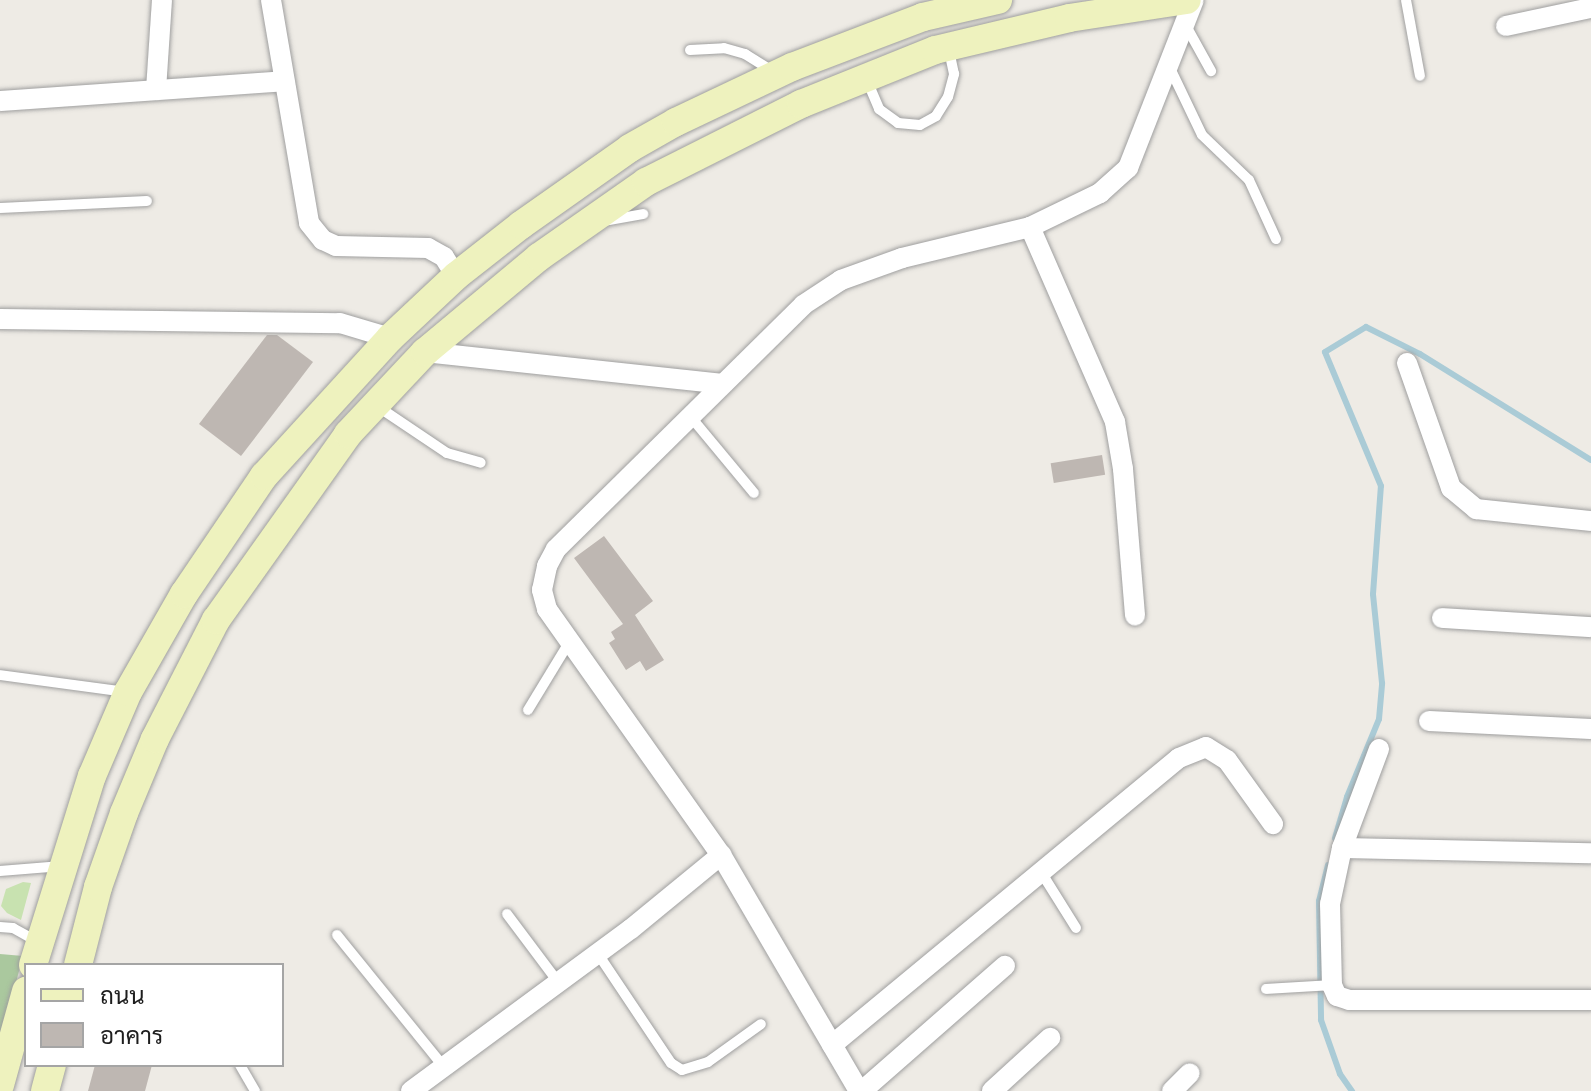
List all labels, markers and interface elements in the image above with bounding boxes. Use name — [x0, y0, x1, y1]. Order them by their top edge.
legend — [24, 963, 284, 1067]
text: ถนน — [100, 985, 145, 1009]
text: อาคาร — [100, 1025, 163, 1049]

